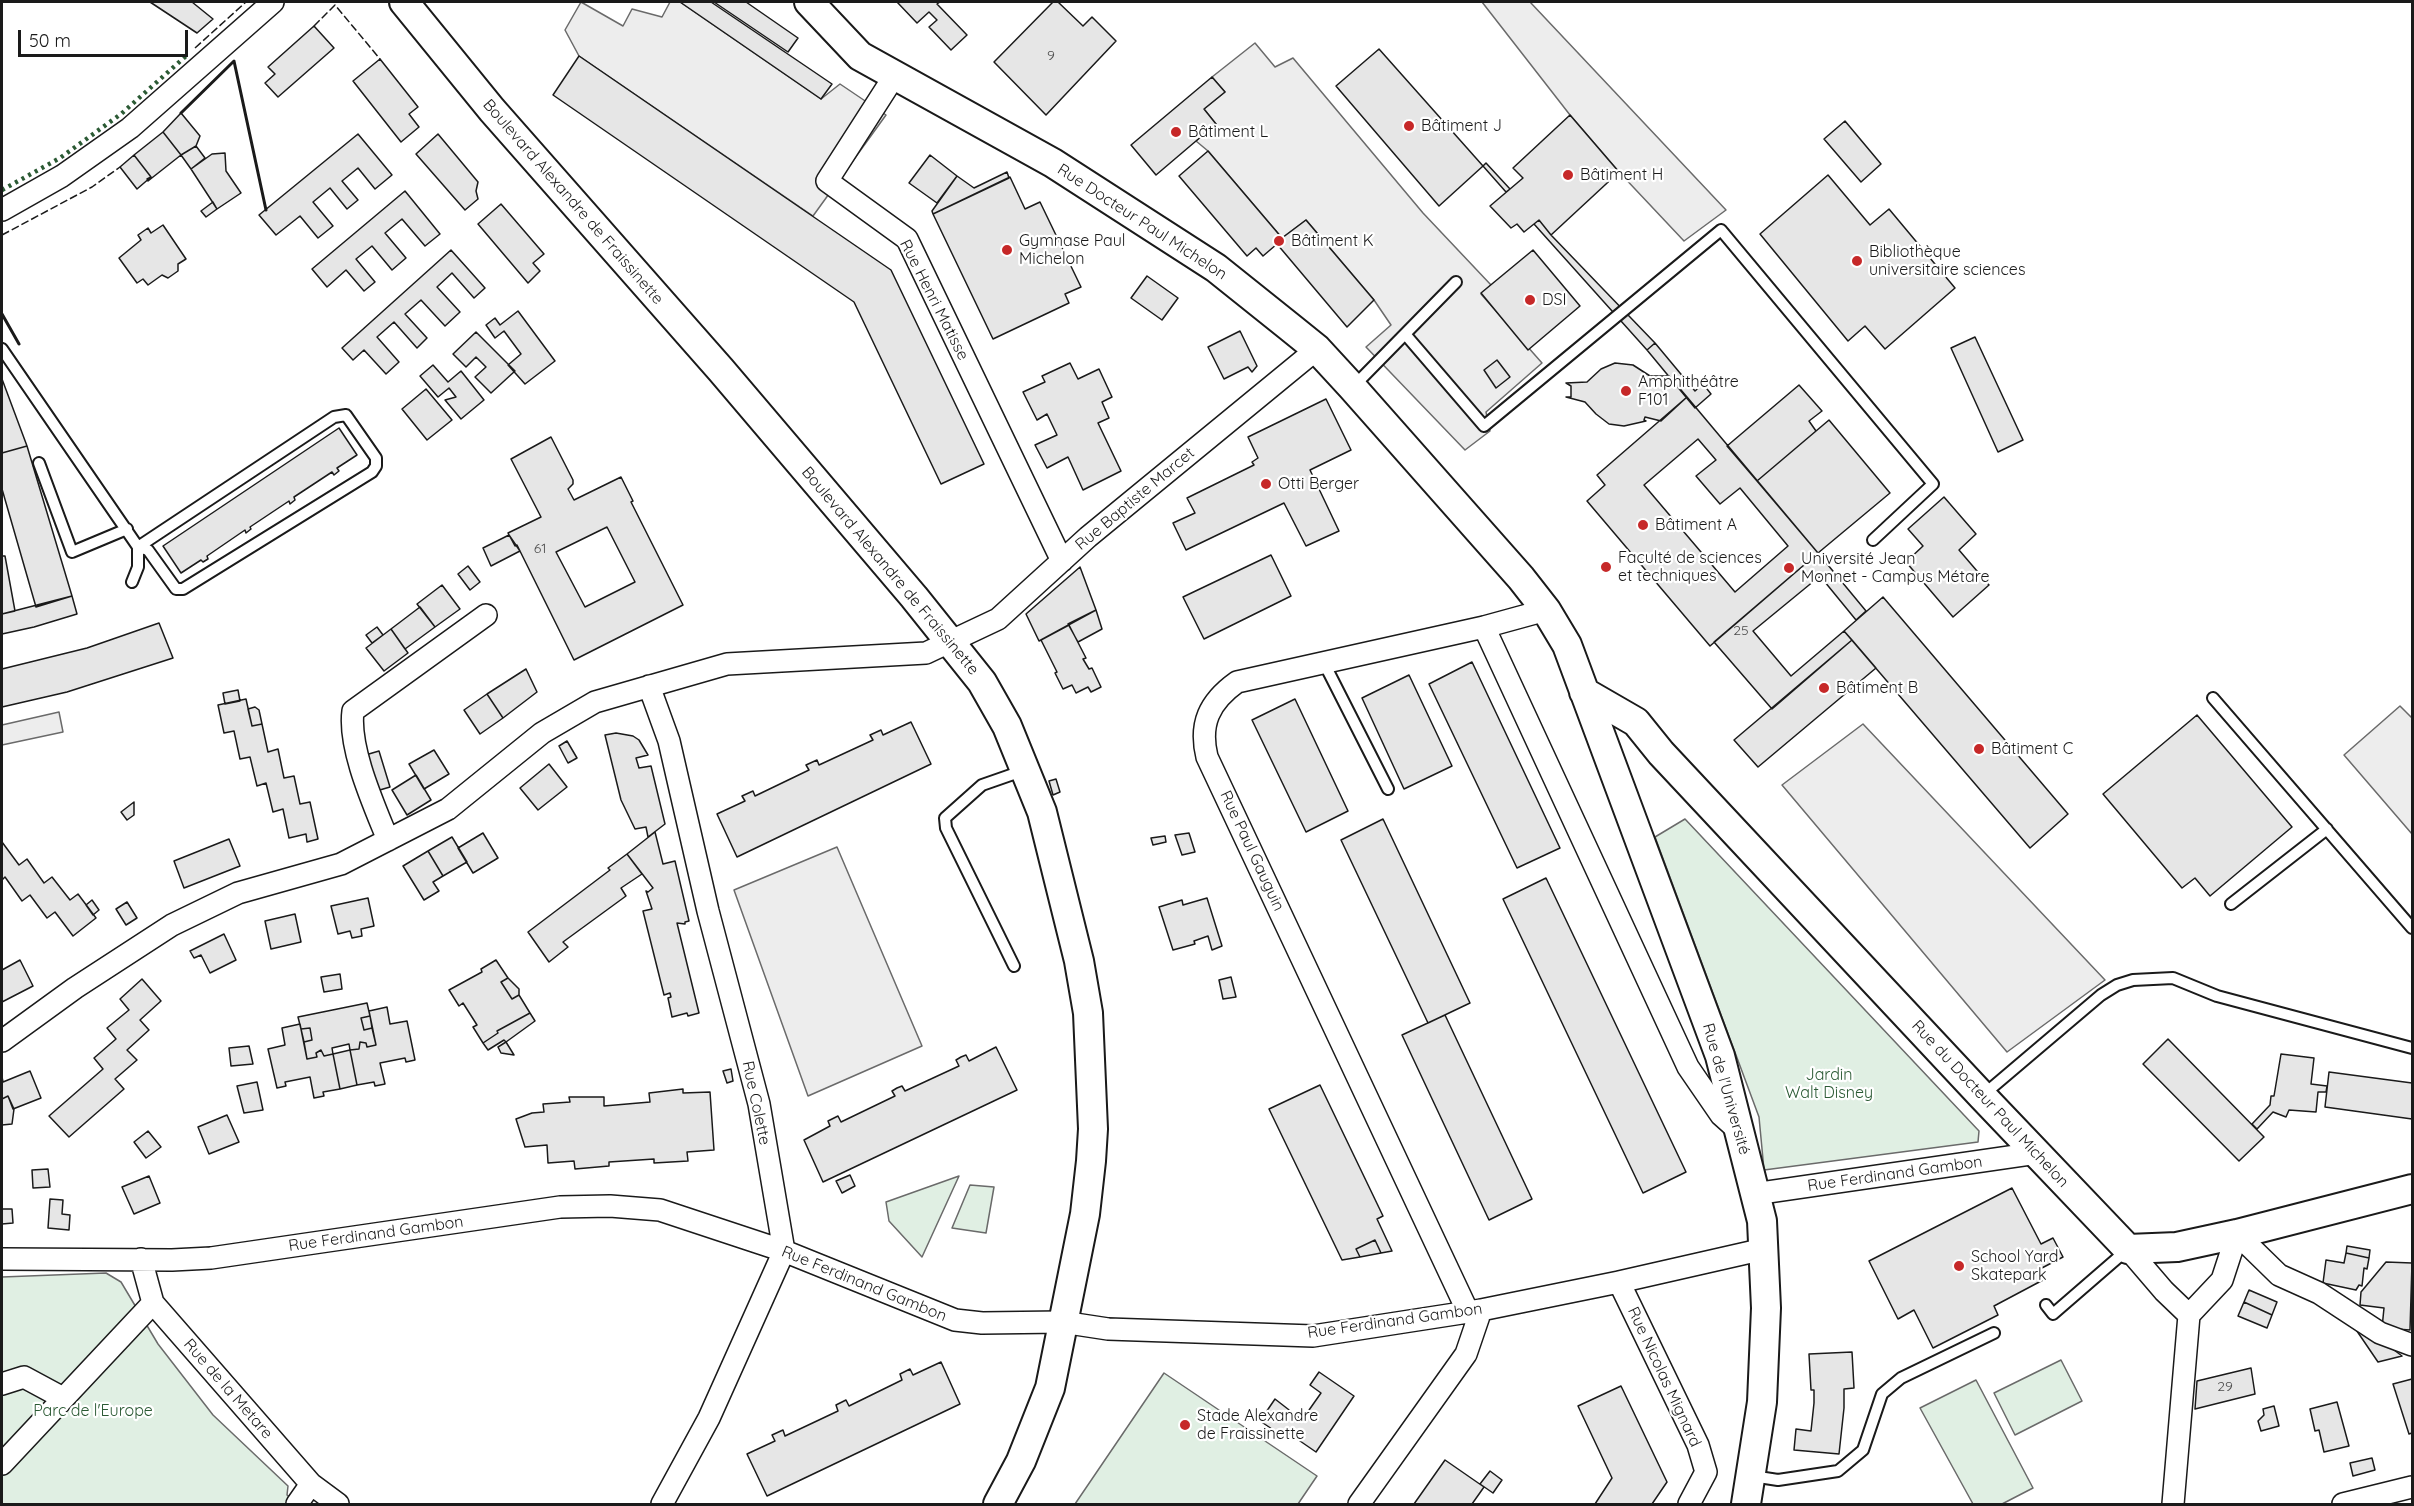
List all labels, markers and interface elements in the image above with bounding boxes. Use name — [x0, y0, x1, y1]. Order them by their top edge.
scale bar — [21, 18, 190, 56]
text: 50 m — [29, 29, 71, 52]
house number: 9 — [1047, 48, 1055, 64]
street label: Boulevard Alexandre de Fraissinette — [479, 95, 667, 309]
place label: Bâtiment J — [1421, 116, 1502, 136]
marker: Bâtiment J — [1402, 119, 1416, 133]
place label: Bâtiment L — [1188, 122, 1268, 142]
marker: Bâtiment L — [1169, 125, 1183, 139]
street label: Rue Docteur Paul Michelon — [1054, 160, 1230, 284]
place label: Bâtiment H — [1580, 165, 1663, 185]
marker: Bâtiment H — [1561, 168, 1575, 182]
place label: Gymnase Paul Michelon — [1019, 231, 1125, 269]
place label: Bâtiment K — [1291, 231, 1373, 251]
marker: Bâtiment K — [1272, 234, 1286, 248]
street label: Rue Henri Matisse — [895, 237, 973, 363]
place label: Bibliothèque universitaire sciences — [1869, 242, 2025, 280]
marker: Gymnase Paul Michelon — [1000, 243, 1014, 257]
marker: Bibliothèque universitaire sciences — [1850, 254, 1864, 268]
place label: DSI — [1542, 290, 1566, 310]
marker: DSI — [1523, 293, 1537, 307]
place label: Amphithéâtre F101 — [1638, 372, 1739, 410]
marker: Amphithéâtre F101 — [1619, 384, 1633, 398]
street label: Rue Baptiste Marcet — [1072, 444, 1198, 554]
street label: Boulevard Alexandre de Fraissinette — [797, 463, 983, 679]
place label: Otti Berger — [1278, 474, 1359, 494]
marker: Otti Berger — [1259, 477, 1273, 491]
place label: Bâtiment A — [1655, 515, 1737, 535]
marker: Bâtiment A — [1636, 518, 1650, 532]
house number: 61 — [534, 541, 546, 557]
place label: Faculté de sciences et techniques — [1618, 548, 1762, 586]
place label: Université Jean Monnet - Campus Métare — [1801, 549, 1989, 587]
marker: Faculté de sciences et techniques — [1599, 560, 1613, 574]
marker: Université Jean Monnet - Campus Métare — [1782, 561, 1796, 575]
house number: 25 — [1733, 623, 1749, 639]
place label: Bâtiment B — [1836, 678, 1918, 698]
marker: Bâtiment B — [1817, 681, 1831, 695]
place label: Bâtiment C — [1991, 739, 2073, 759]
marker: Bâtiment C — [1972, 742, 1986, 756]
street label: Rue Paul Gauguin — [1216, 788, 1288, 914]
street label: Rue du Docteur Paul Michelon — [1907, 1016, 2073, 1192]
street label: Rue de l'Université — [1698, 1021, 1754, 1157]
street label: Rue Colette — [738, 1059, 774, 1147]
park label: Jardin Walt Disney — [1785, 1065, 1873, 1103]
street label: Rue Ferdinand Gambon — [1806, 1152, 1984, 1196]
street label: Rue Ferdinand Gambon — [287, 1212, 465, 1256]
street label: Rue Ferdinand Gambon — [779, 1242, 949, 1326]
place label: School Yard Skatepark — [1971, 1247, 2058, 1285]
marker: School Yard Skatepark — [1952, 1259, 1966, 1273]
street label: Rue Ferdinand Gambon — [1306, 1299, 1484, 1343]
street label: Rue Nicolas Mignard — [1623, 1304, 1705, 1450]
street label: Rue de la Metare — [179, 1335, 277, 1443]
house number: 29 — [2217, 1379, 2233, 1395]
park label: Parc de l'Europe — [33, 1401, 153, 1421]
place label: Stade Alexandre de Fraissinette — [1197, 1406, 1318, 1444]
marker: Stade Alexandre de Fraissinette — [1178, 1418, 1192, 1432]

